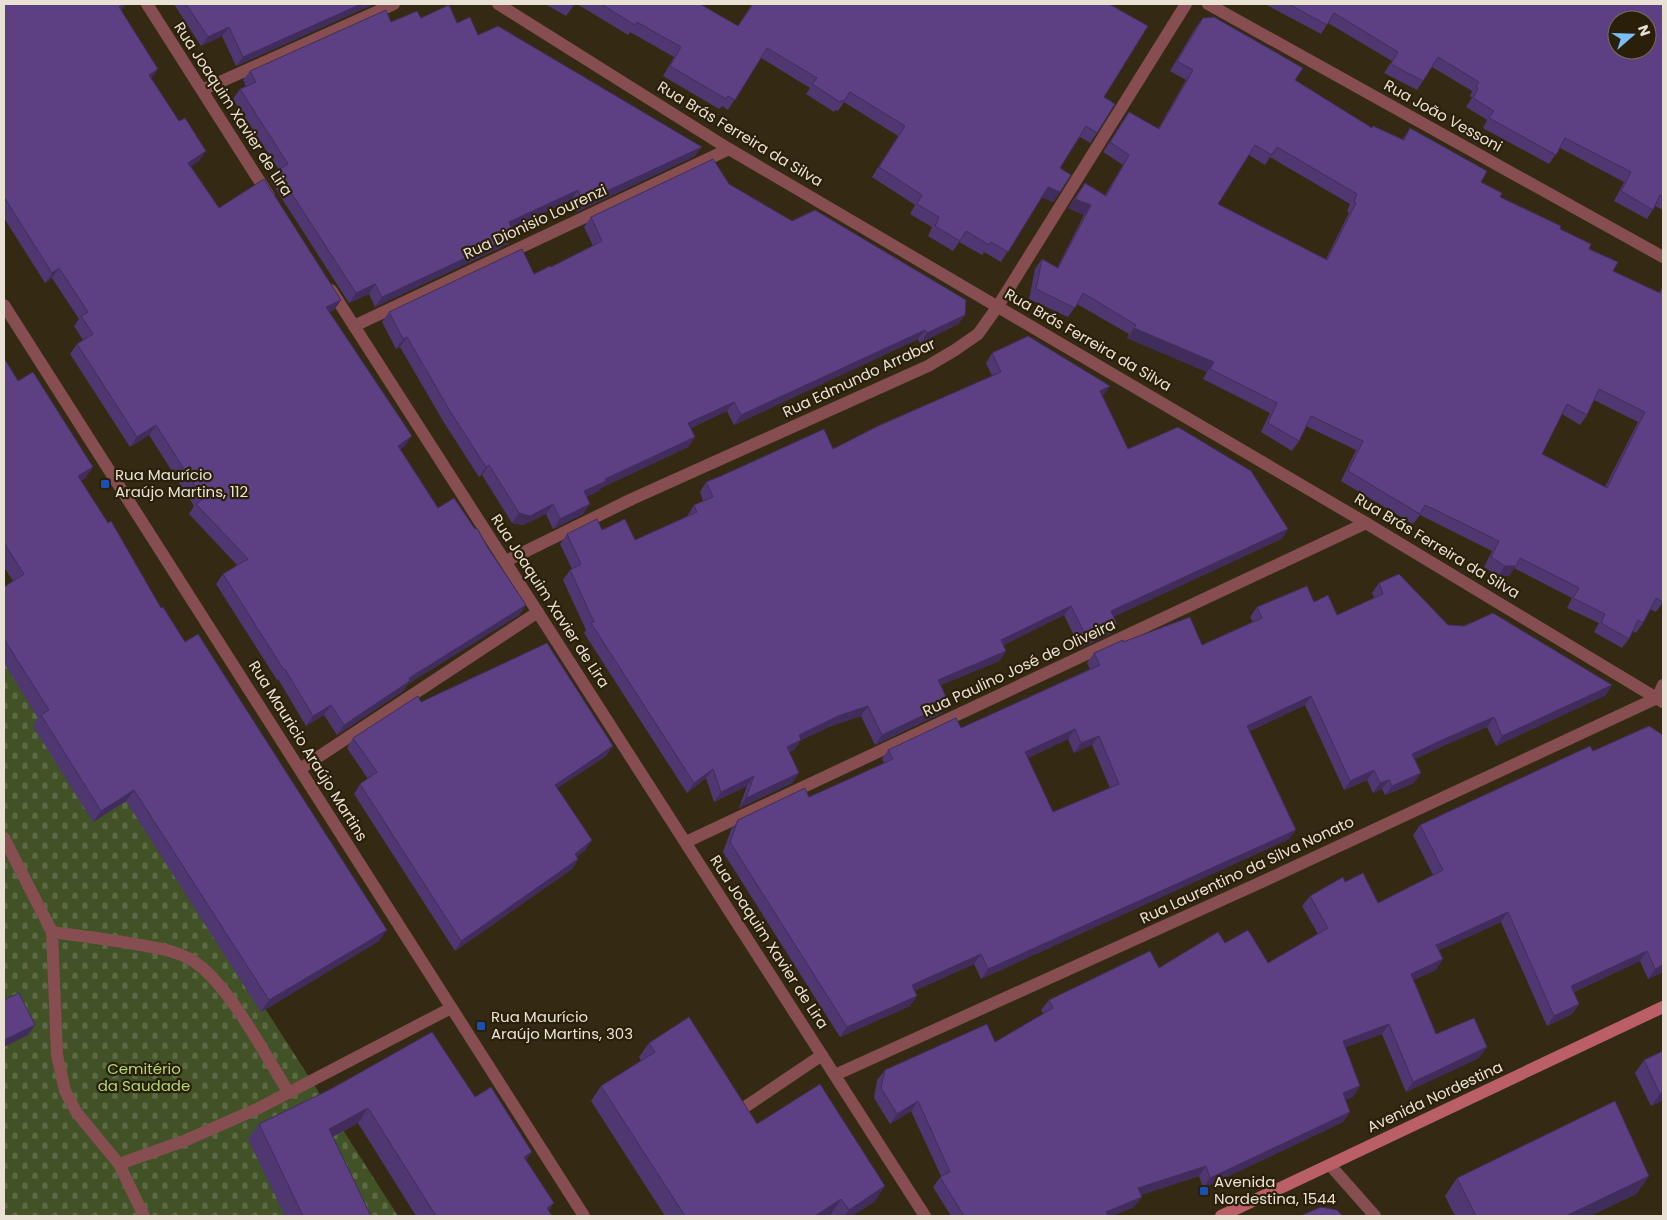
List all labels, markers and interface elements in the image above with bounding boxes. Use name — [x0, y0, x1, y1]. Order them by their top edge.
north arrow — [1607, 10, 1657, 60]
street label: Rua Joaquim Xavier de Lira — [169, 18, 298, 200]
text: N — [1633, 22, 1655, 39]
street label: Rua João Vessoni — [1380, 74, 1506, 157]
street label: Rua Brás Ferreira da Silva — [654, 76, 827, 191]
street label: Rua Dionisio Lourenzi — [460, 179, 610, 264]
street label: Rua Brás Ferreira da Silva — [1001, 283, 1176, 396]
street label: Rua Edmundo Arrabar — [779, 333, 939, 422]
place label: Rua Maurício Araújo Martins, 112 — [115, 464, 248, 502]
marker: Rua Maurício Araújo Martins, 112 — [99, 478, 111, 490]
street label: Rua Brás Ferreira da Silva — [1351, 488, 1524, 603]
street label: Rua Joaquim Xavier de Lira — [486, 510, 615, 692]
street label: Rua Paulino José de Oliveira — [919, 614, 1119, 722]
street label: Rua Mauricio Araújo Martins — [244, 656, 373, 845]
street label: Rua Laurentino da Silva Nonato — [1136, 811, 1357, 928]
street label: Rua Joaquim Xavier de Lira — [705, 851, 834, 1033]
place label: Rua Maurício Araújo Martins, 303 — [491, 1006, 633, 1044]
marker: Rua Maurício Araújo Martins, 303 — [475, 1020, 487, 1032]
street label: Avenida Nordestina — [1364, 1056, 1506, 1137]
park label: Cemitério da Saudade — [98, 1058, 190, 1096]
place label: Avenida Nordestina, 1544 — [1214, 1171, 1336, 1209]
marker: Avenida Nordestina, 1544 — [1198, 1185, 1210, 1197]

